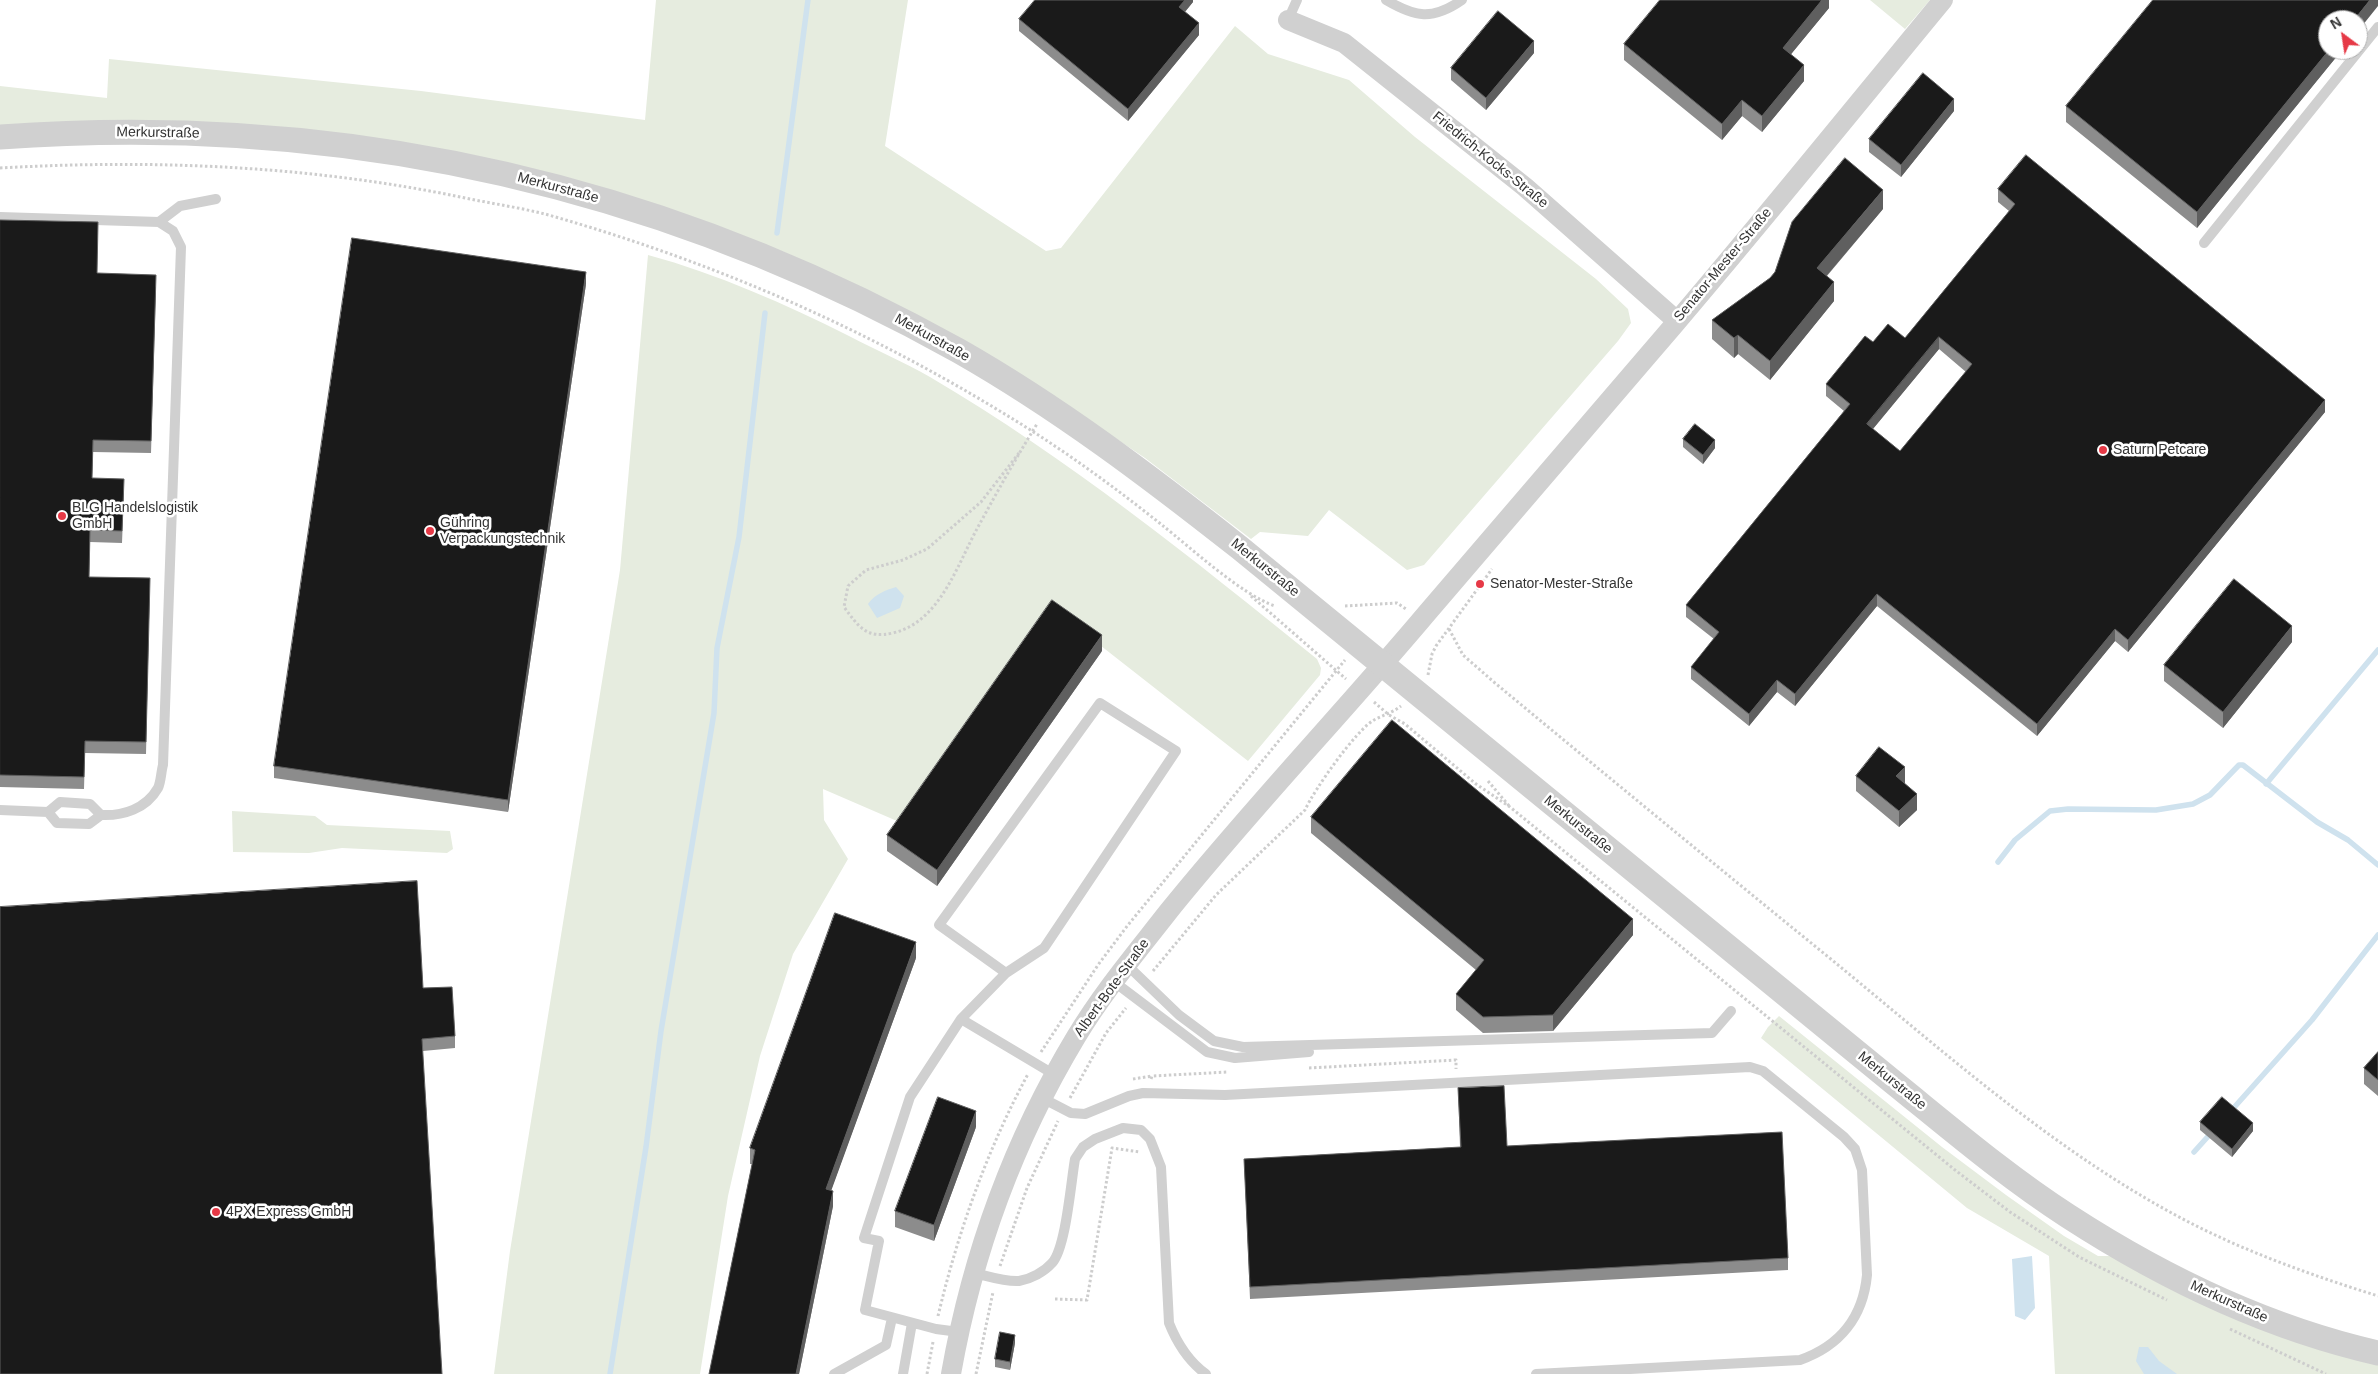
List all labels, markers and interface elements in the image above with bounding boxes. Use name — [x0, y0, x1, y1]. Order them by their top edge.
north arrow — [2318, 10, 2368, 60]
text: N — [2327, 14, 2344, 32]
street label: Friedrich-Kocks-Straße — [1429, 108, 1551, 212]
street label: Merkurstraße — [116, 124, 200, 142]
street label: Merkurstraße — [516, 169, 600, 207]
street label: Senator-Mester-Straße — [1671, 205, 1775, 325]
street label: Merkurstraße — [892, 310, 972, 366]
place label: Saturn Petcare — [2113, 442, 2206, 458]
marker: Saturn Petcare — [2097, 444, 2109, 456]
place label: BLG Handelslogistik GmbH — [72, 500, 198, 532]
marker: BLG Handelslogistik GmbH — [56, 510, 68, 522]
place label: Gühring Verpackungstechnik — [440, 515, 565, 548]
marker: Gühring Verpackungstechnik — [424, 525, 436, 537]
street label: Merkurstraße — [1227, 535, 1303, 601]
place label: Senator-Mester-Straße — [1490, 576, 1633, 592]
marker: Senator-Mester-Straße — [1474, 578, 1486, 590]
street label: Merkurstraße — [1540, 792, 1616, 858]
street label: Albert-Bote-Straße — [1071, 936, 1153, 1040]
street label: Merkurstraße — [1854, 1048, 1930, 1114]
place label: 4PX Express GmbH — [226, 1204, 351, 1220]
marker: 4PX Express GmbH — [210, 1206, 222, 1218]
street label: Merkurstraße — [2188, 1277, 2270, 1327]

